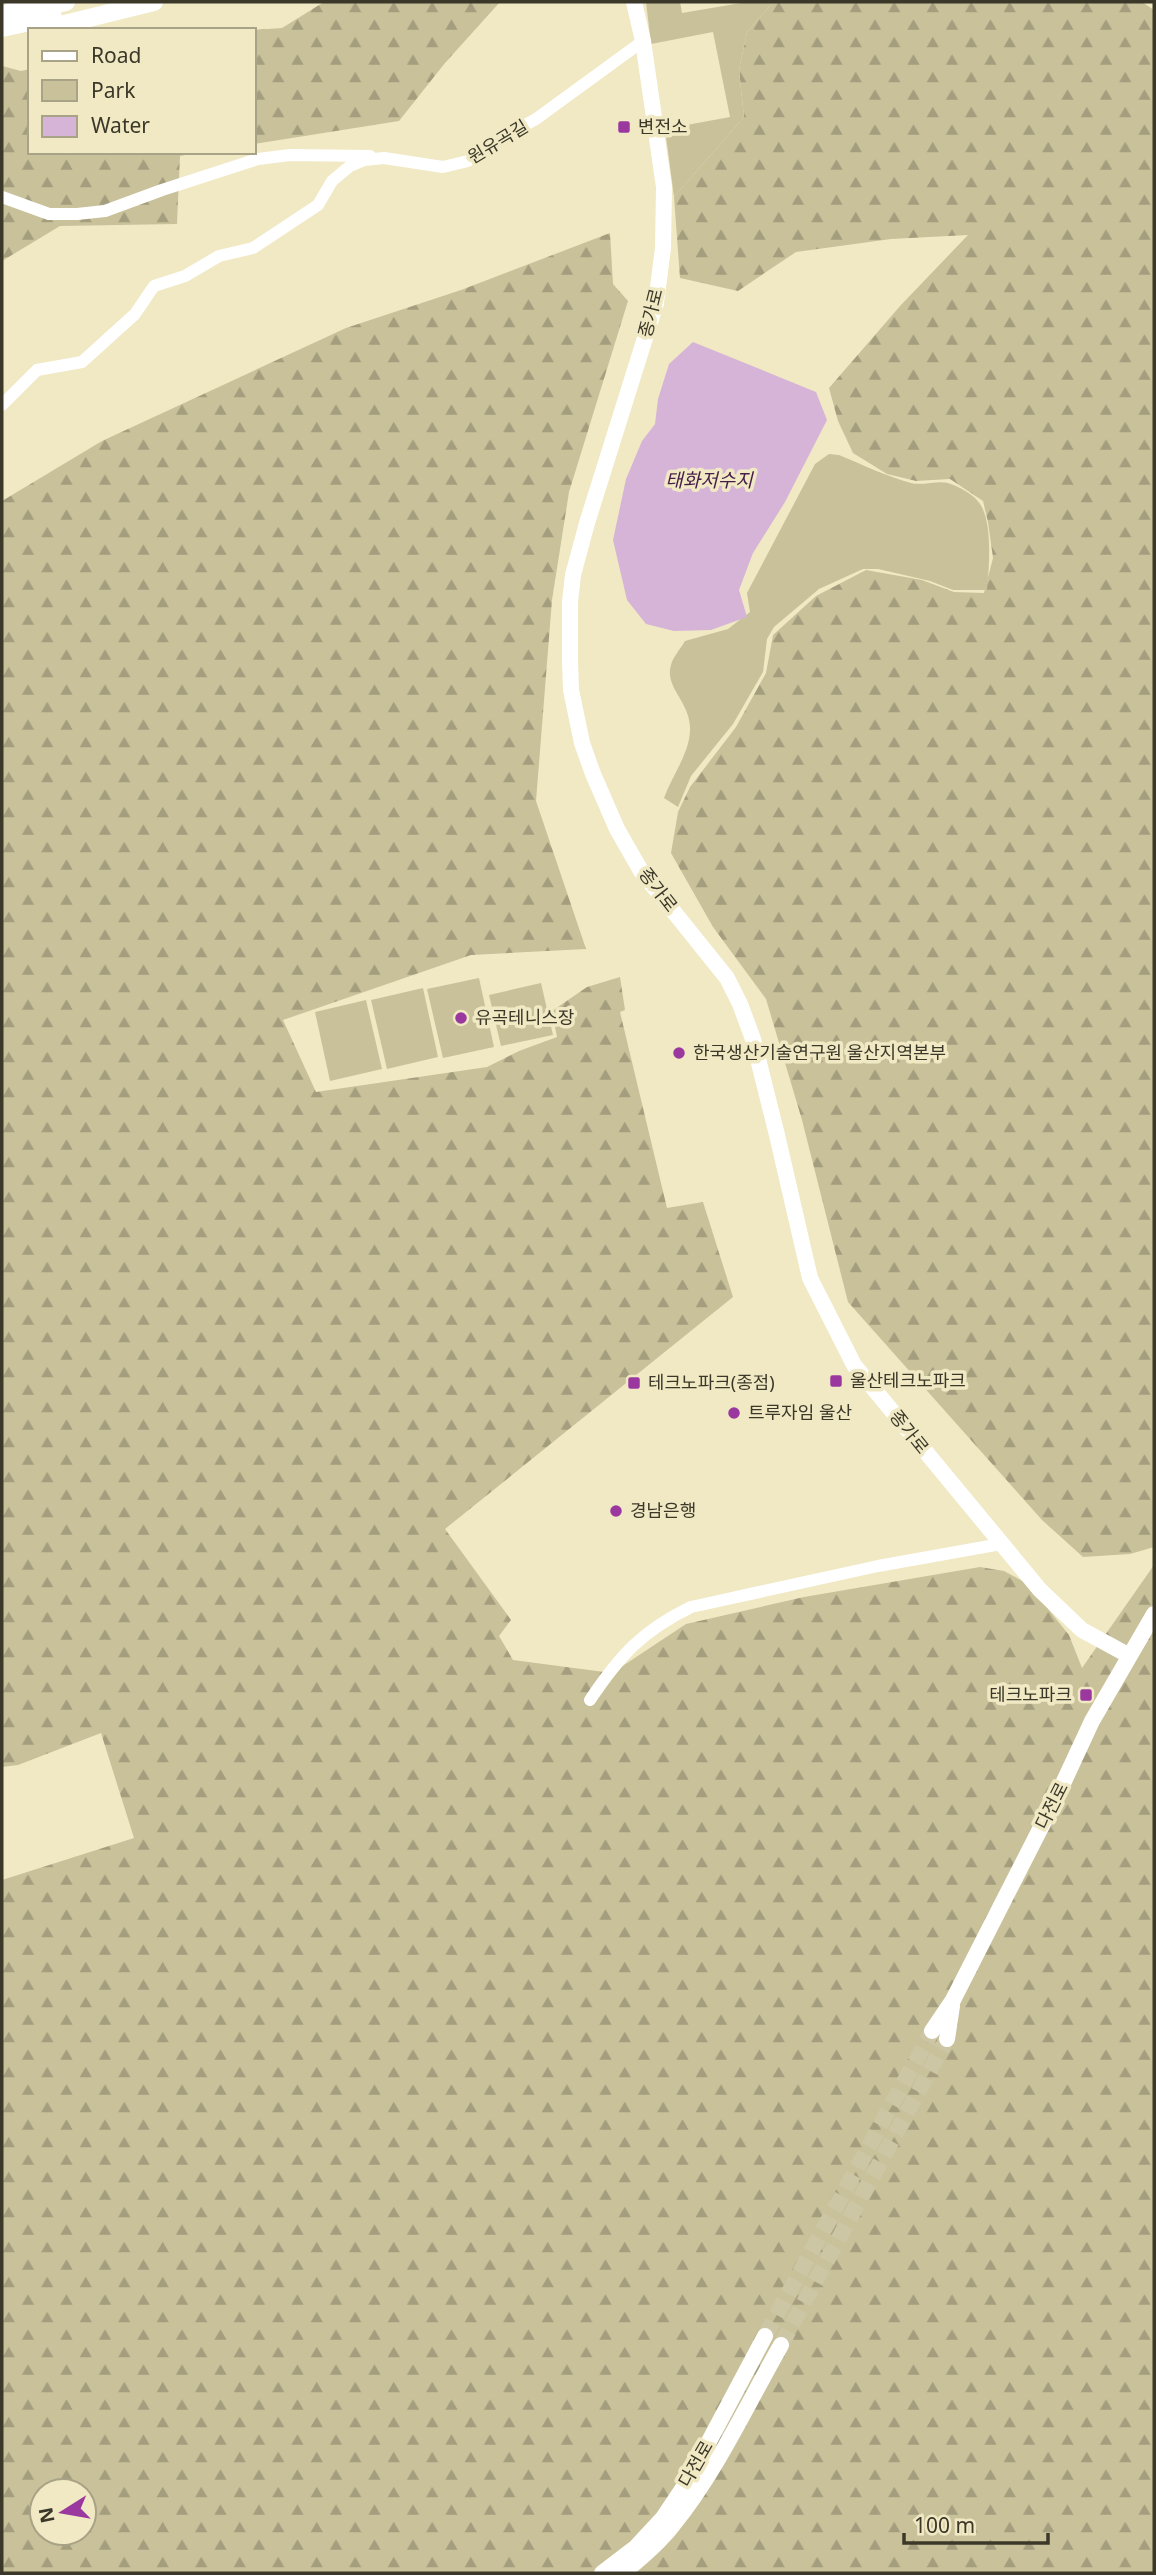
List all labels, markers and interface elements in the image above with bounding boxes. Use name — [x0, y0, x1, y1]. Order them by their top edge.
legend — [28, 28, 256, 154]
text: Road — [91, 41, 141, 69]
text: Park — [91, 76, 136, 104]
text: Water — [91, 111, 150, 139]
street label: 원유곡길 — [463, 114, 532, 168]
place label: 변전소 — [638, 114, 688, 138]
marker: 변전소 — [616, 119, 632, 135]
street label: 종가로 — [632, 286, 668, 340]
water label: 태화저수지 — [665, 467, 754, 493]
street label: 종가로 — [634, 862, 684, 916]
place label: 유곡테니스장 — [475, 1005, 574, 1029]
marker: 유곡테니스장 — [453, 1010, 469, 1026]
place label: 한국생산기술연구원 울산지역본부 — [693, 1040, 946, 1064]
marker: 한국생산기술연구원 울산지역본부 — [671, 1045, 687, 1061]
place label: 울산테크노파크 — [850, 1368, 966, 1392]
place label: 테크노파크(종점) — [648, 1370, 775, 1394]
marker: 울산테크노파크 — [828, 1373, 844, 1389]
marker: 테크노파크(종점) — [626, 1375, 642, 1391]
place label: 트루자임 울산 — [748, 1400, 852, 1424]
marker: 트루자임 울산 — [726, 1405, 742, 1421]
street label: 종가로 — [885, 1405, 935, 1458]
place label: 경남은행 — [630, 1498, 696, 1522]
marker: 경남은행 — [608, 1503, 624, 1519]
place label: 테크노파크 — [989, 1682, 1072, 1706]
marker: 테크노파크 — [1078, 1687, 1094, 1703]
street label: 다전로 — [1029, 1778, 1073, 1833]
street label: 다전로 — [672, 2436, 718, 2491]
north arrow — [28, 2477, 98, 2547]
scale bar — [904, 2502, 1048, 2546]
text: N — [32, 2505, 61, 2525]
text: 100 m — [914, 2511, 975, 2539]

